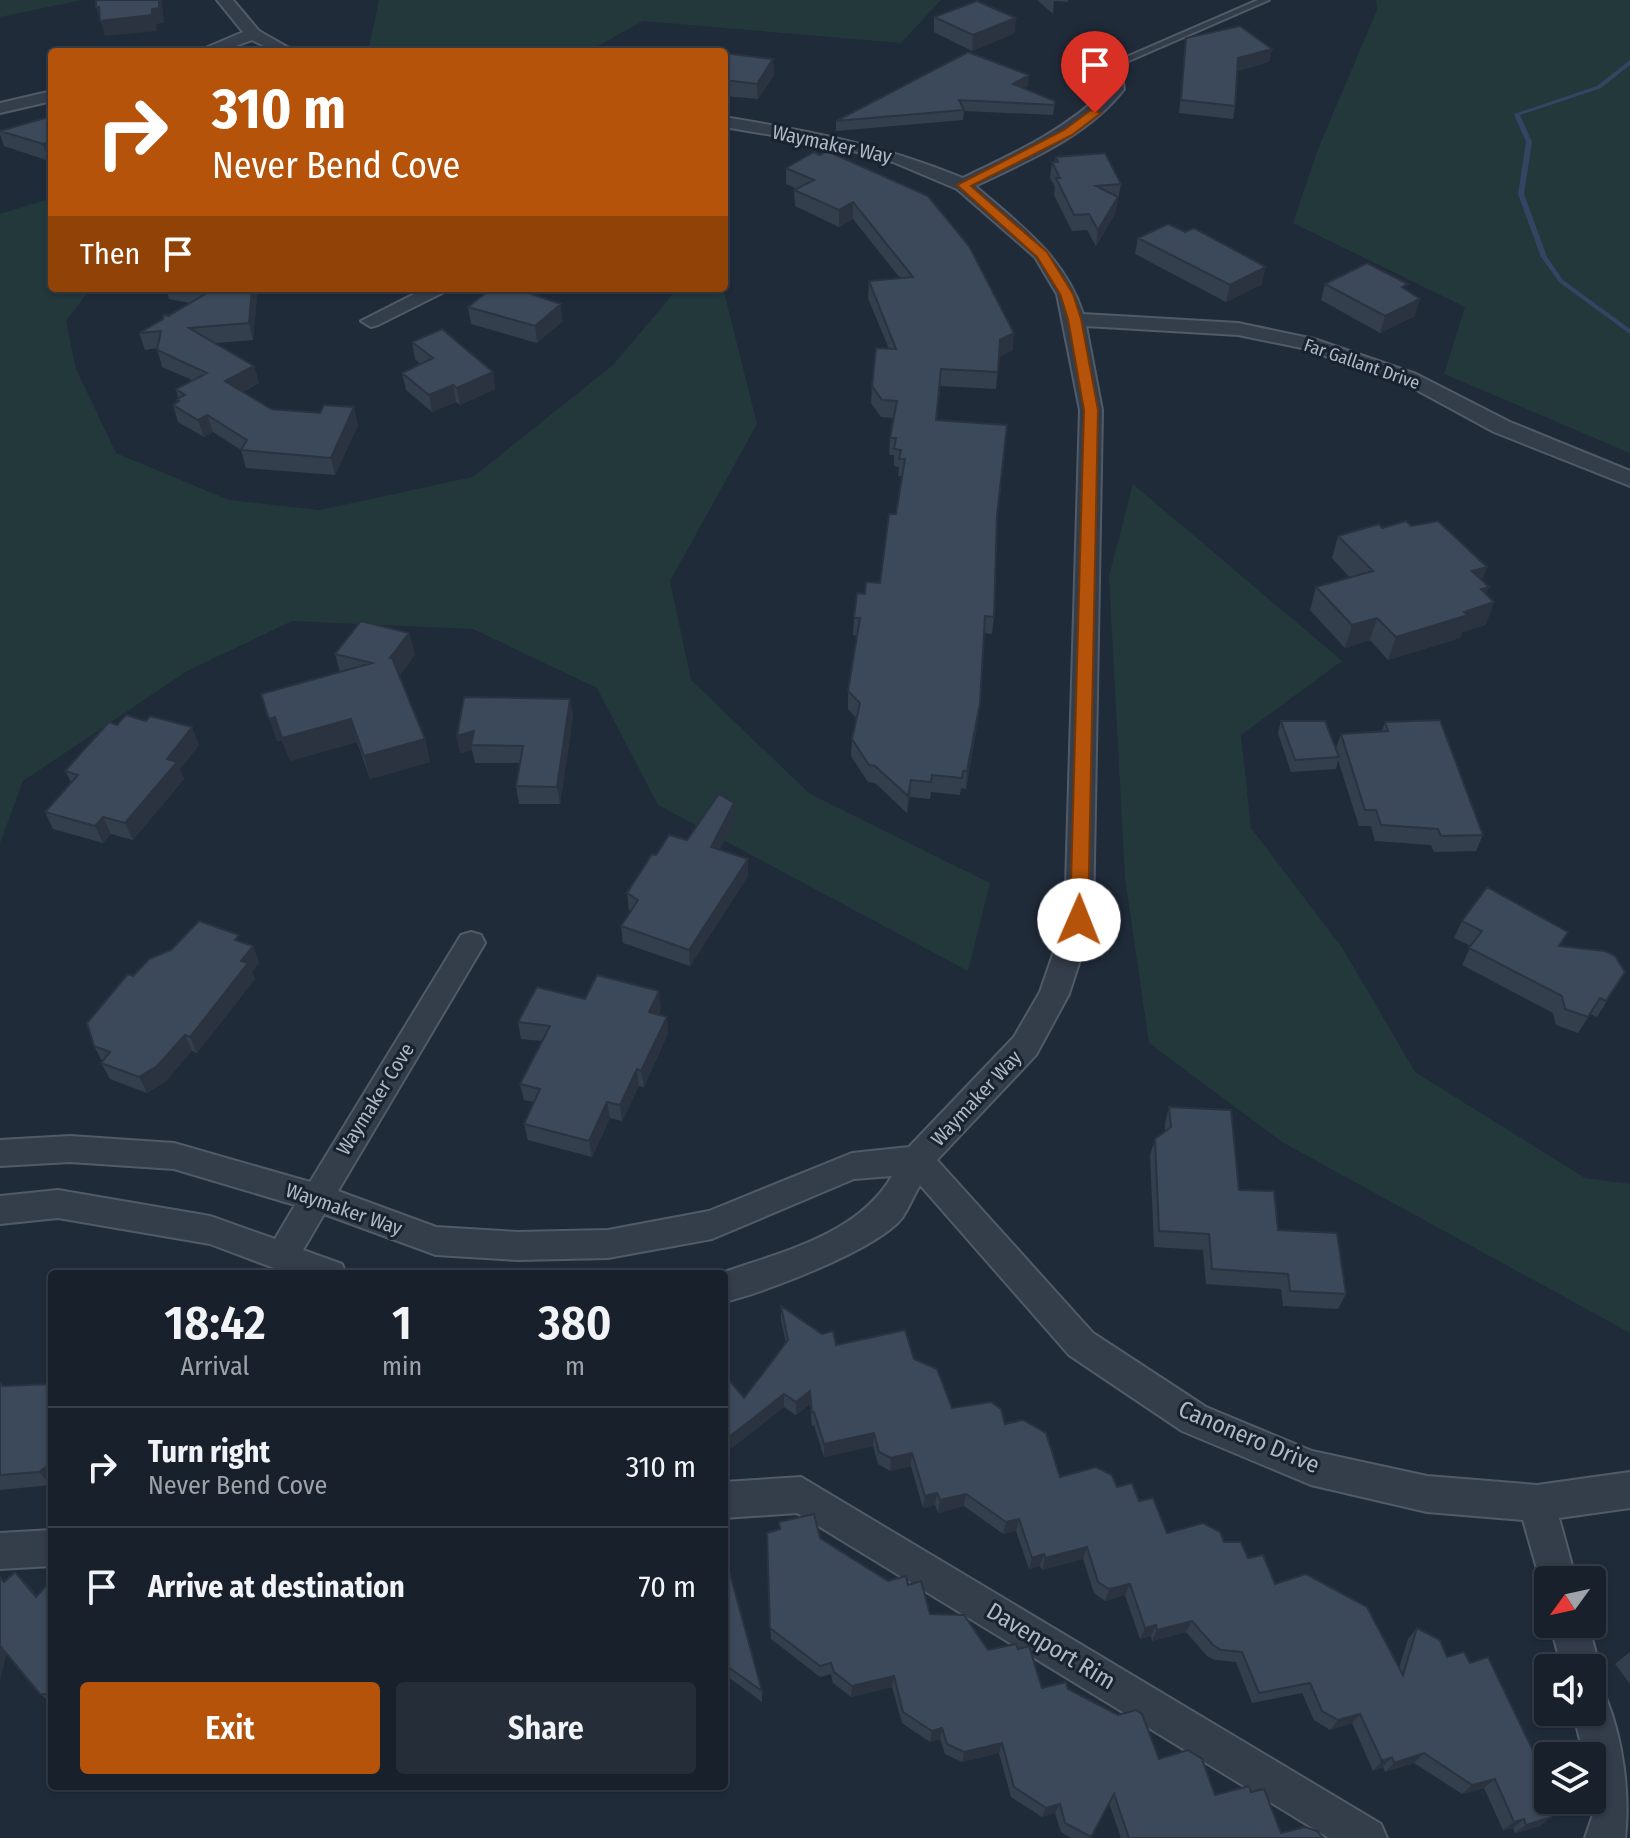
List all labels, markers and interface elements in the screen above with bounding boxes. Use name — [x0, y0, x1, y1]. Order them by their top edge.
pin — [1061, 31, 1129, 113]
icon: arrive — [1073, 43, 1117, 87]
text: 310 m — [212, 76, 346, 143]
icon: right — [80, 80, 184, 184]
street label: Waymaker Way — [770, 120, 894, 168]
text: Never Bend Cove — [212, 144, 460, 188]
icon: arrive — [156, 232, 200, 276]
text: Then — [80, 236, 140, 272]
street label: Far Gallant Drive — [1301, 334, 1423, 394]
position arrow — [1037, 878, 1121, 962]
street label: Waymaker Cove — [331, 1039, 419, 1159]
street label: Waymaker Way — [926, 1045, 1026, 1151]
street label: Waymaker Way — [283, 1178, 405, 1240]
text: 18:42 — [164, 1294, 266, 1352]
text: 1 — [392, 1294, 412, 1352]
text: 380 — [538, 1294, 612, 1352]
text: Arrival — [180, 1351, 249, 1382]
text: min — [382, 1351, 422, 1382]
text: m — [565, 1351, 585, 1382]
street label: Canonero Drive — [1174, 1395, 1324, 1479]
text: Turn right — [148, 1434, 270, 1470]
icon: right — [80, 1445, 124, 1489]
text: 310 m — [626, 1449, 696, 1485]
text: Never Bend Cove — [148, 1470, 327, 1501]
icon: arrive — [80, 1565, 124, 1609]
north arrow — [1534, 1566, 1606, 1638]
map controls — [1534, 1566, 1606, 1814]
text: Arrive at destination — [148, 1569, 405, 1605]
text: 70 m — [638, 1569, 696, 1605]
street label: Davenport Rim — [982, 1597, 1120, 1695]
button: sound — [1534, 1654, 1606, 1726]
button: Exit — [80, 1682, 380, 1774]
button: Share — [396, 1682, 696, 1774]
button: layers — [1534, 1742, 1606, 1814]

